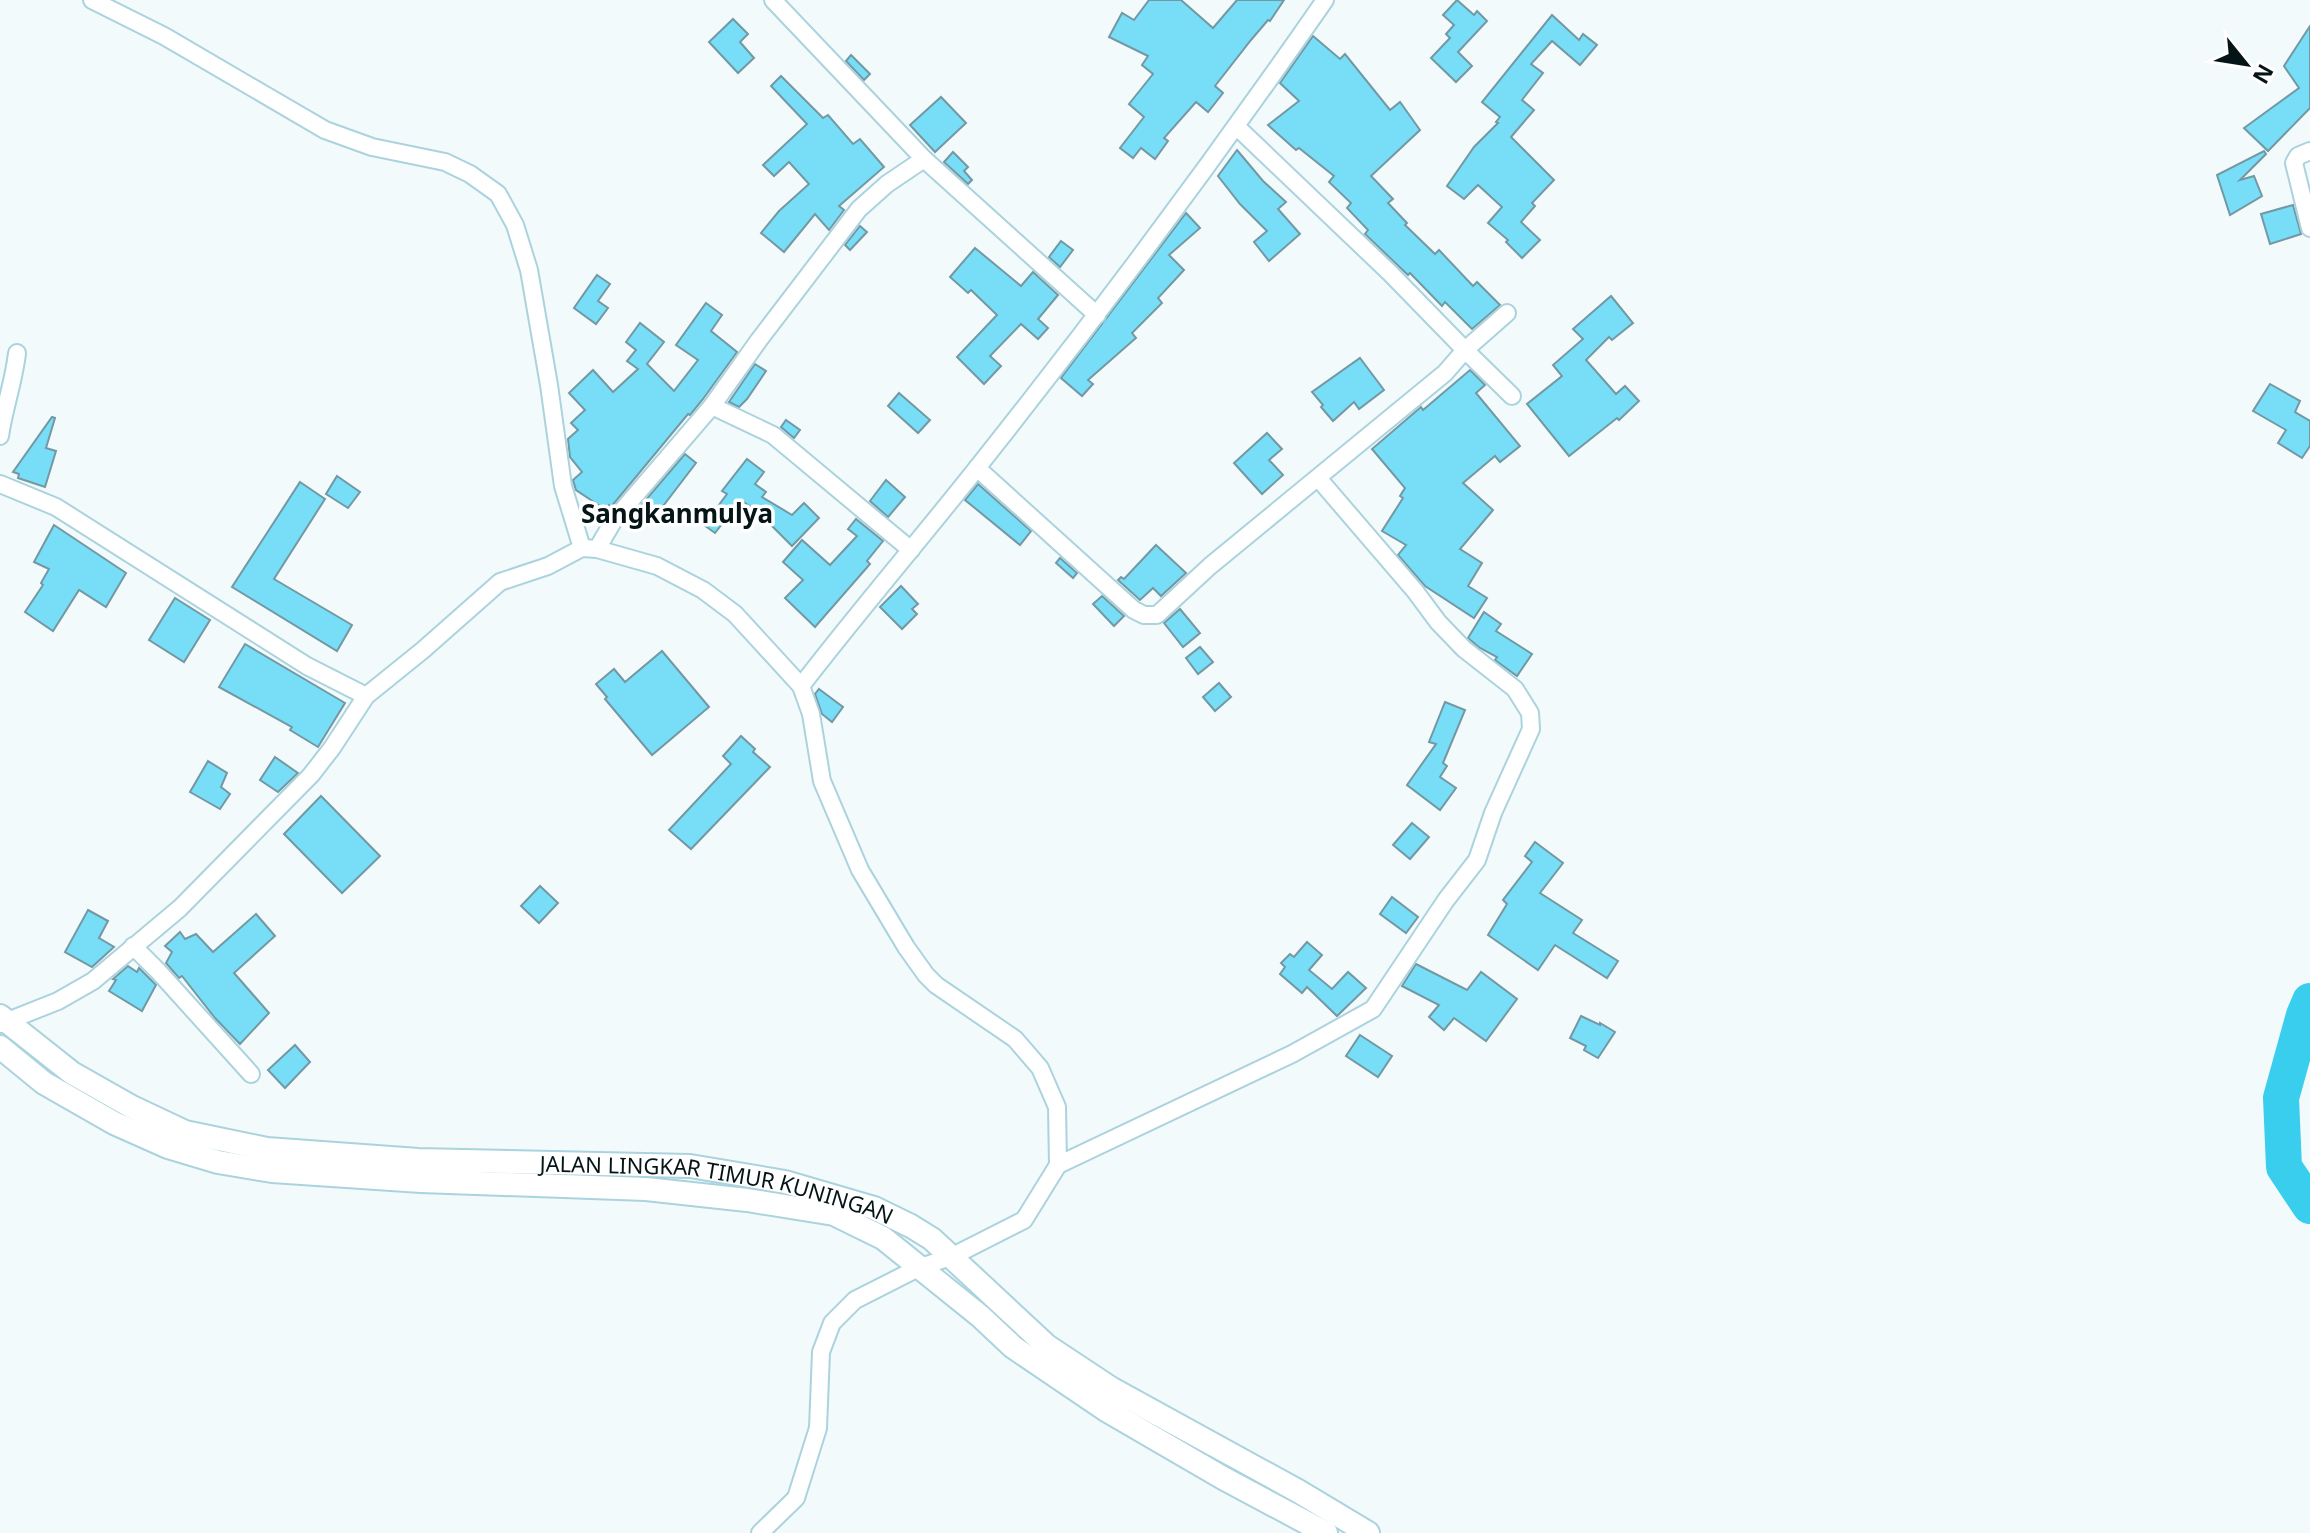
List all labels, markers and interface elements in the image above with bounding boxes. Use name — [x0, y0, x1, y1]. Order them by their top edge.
north arrow — [2206, 24, 2286, 104]
text: N — [2247, 59, 2282, 90]
district label: Sangkanmulya — [581, 495, 773, 531]
street label: JALAN LINGKAR TIMUR KUNINGAN — [537, 1148, 899, 1230]

